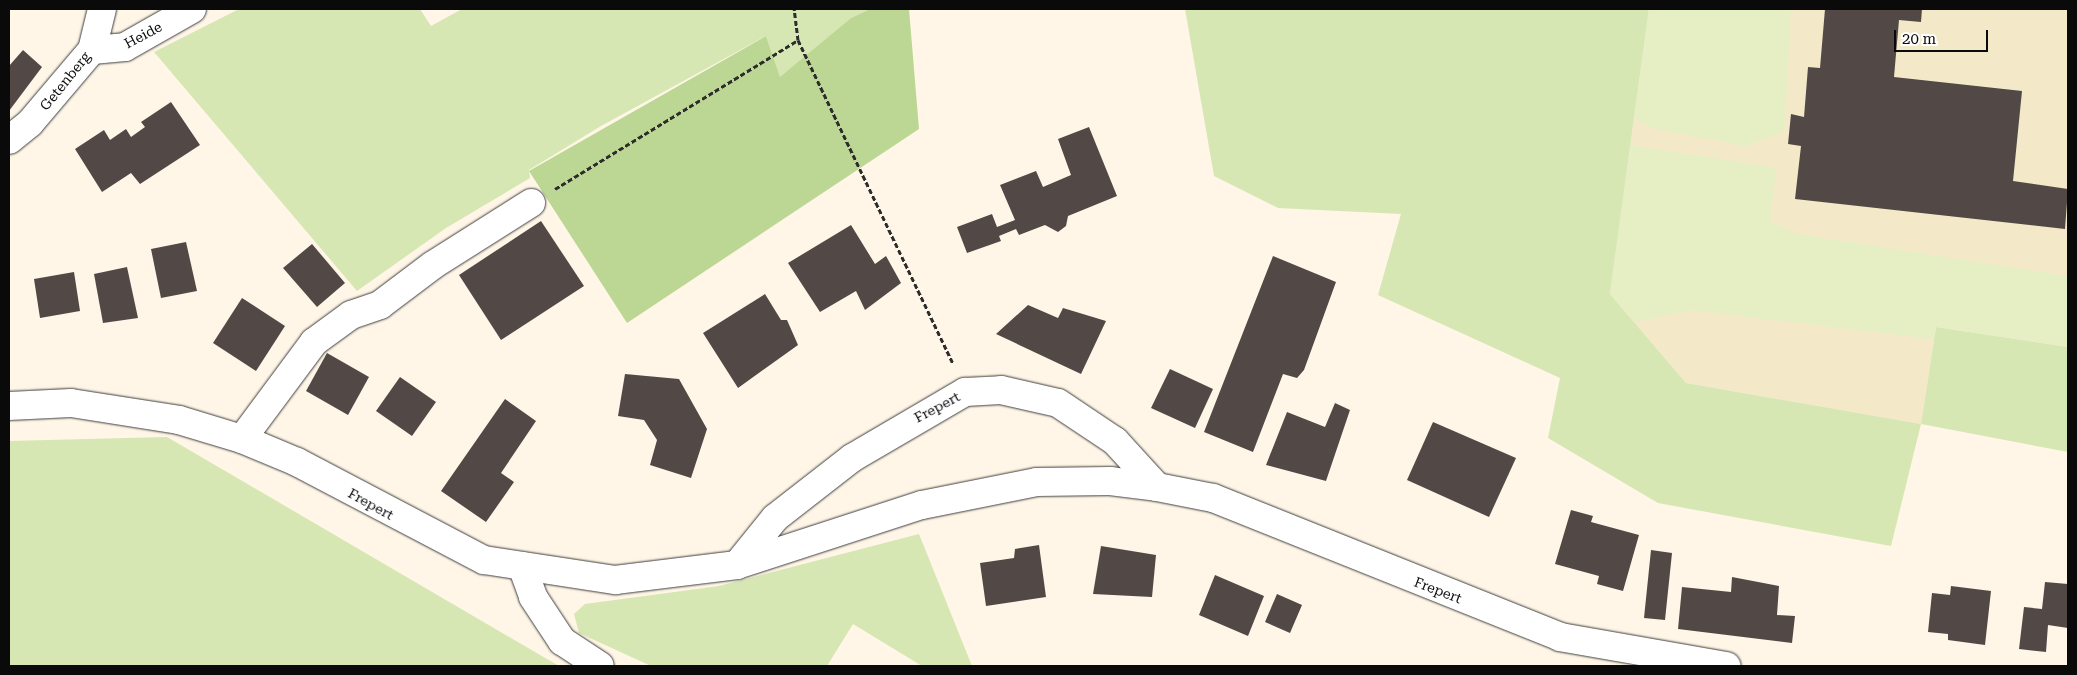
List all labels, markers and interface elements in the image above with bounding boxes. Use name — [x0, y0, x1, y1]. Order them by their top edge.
street label: Heide — [121, 18, 165, 52]
scale bar — [1897, 20, 1991, 52]
text: 20 m — [1902, 30, 1936, 48]
street label: Getenberg — [36, 48, 94, 114]
street label: Frepert — [911, 388, 963, 426]
street label: Frepert — [345, 485, 397, 523]
street label: Frepert — [1412, 573, 1464, 607]

